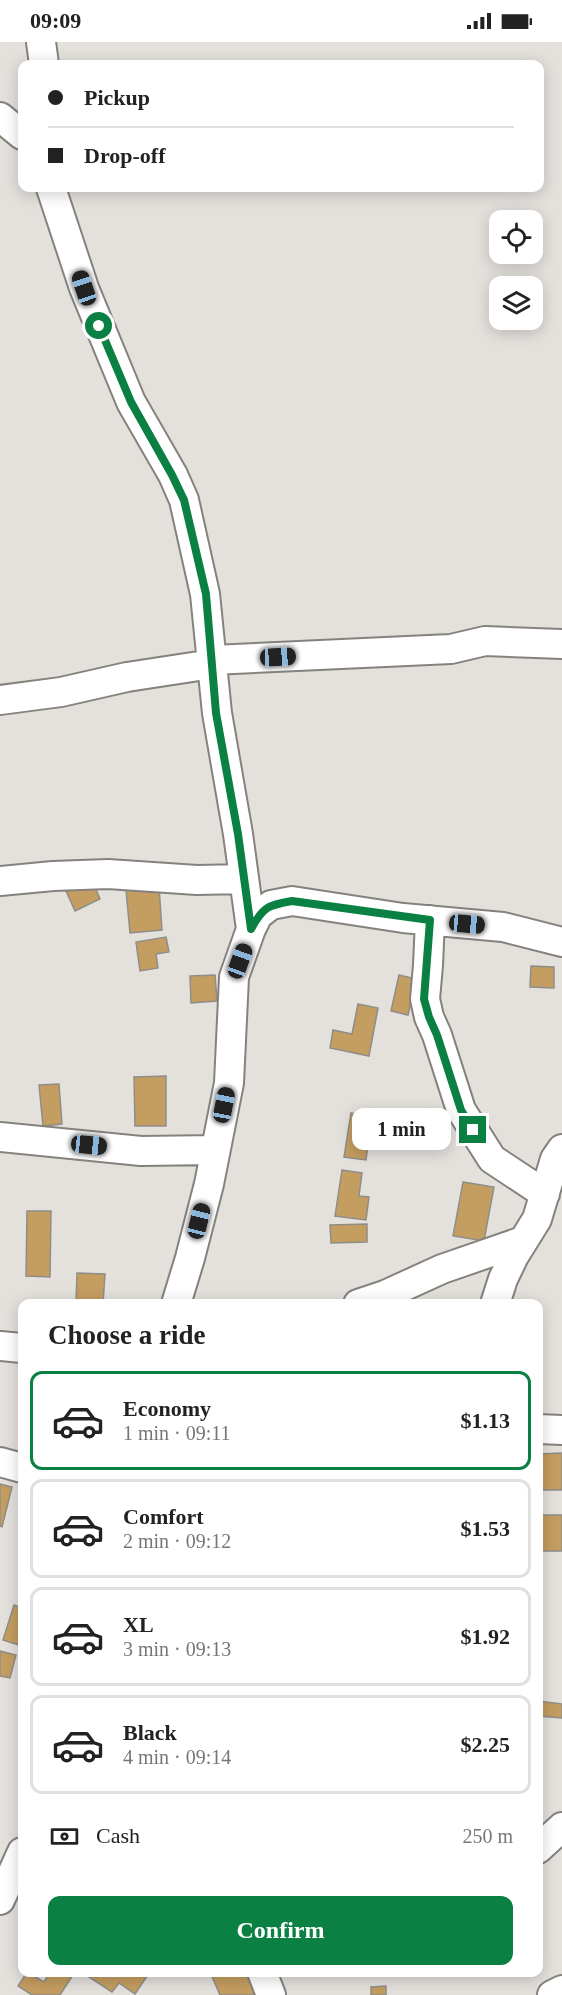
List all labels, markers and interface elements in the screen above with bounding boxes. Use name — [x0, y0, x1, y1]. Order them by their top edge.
text: 09:09 — [30, 8, 81, 33]
text: Pickup — [84, 85, 150, 110]
text: Drop-off — [84, 143, 165, 168]
map controls — [489, 210, 543, 330]
button: locate — [489, 210, 543, 264]
car — [70, 268, 98, 308]
button: layers — [489, 276, 543, 330]
route start — [85, 312, 112, 339]
car — [260, 647, 296, 667]
car — [448, 913, 486, 935]
car — [225, 941, 255, 981]
car — [212, 1086, 236, 1124]
callout: 1 min — [353, 1109, 452, 1151]
route end — [459, 1116, 486, 1143]
text: 1 min — [377, 1118, 426, 1140]
car — [70, 1134, 108, 1156]
car — [186, 1201, 212, 1241]
text: Choose a ride — [48, 1320, 206, 1350]
icon: car — [51, 1394, 105, 1448]
text: Economy — [123, 1396, 211, 1421]
text: $1.13 — [461, 1408, 510, 1433]
text: 1 min · 09:11 — [123, 1422, 231, 1444]
icon: car — [51, 1502, 105, 1556]
text: Comfort — [123, 1504, 204, 1529]
text: $1.53 — [461, 1516, 510, 1541]
text: 2 min · 09:12 — [123, 1530, 231, 1552]
icon: car — [51, 1610, 105, 1664]
text: XL — [123, 1612, 154, 1637]
text: $1.92 — [461, 1624, 510, 1649]
text: 3 min · 09:13 — [123, 1638, 231, 1660]
icon: car — [51, 1718, 105, 1772]
text: Black — [123, 1720, 177, 1745]
text: $2.25 — [461, 1732, 510, 1757]
text: 4 min · 09:14 — [123, 1746, 231, 1768]
icon: cash — [48, 1820, 81, 1853]
text: Cash — [96, 1823, 140, 1848]
text: 250 m — [462, 1825, 513, 1847]
button: Confirm — [48, 1896, 513, 1965]

